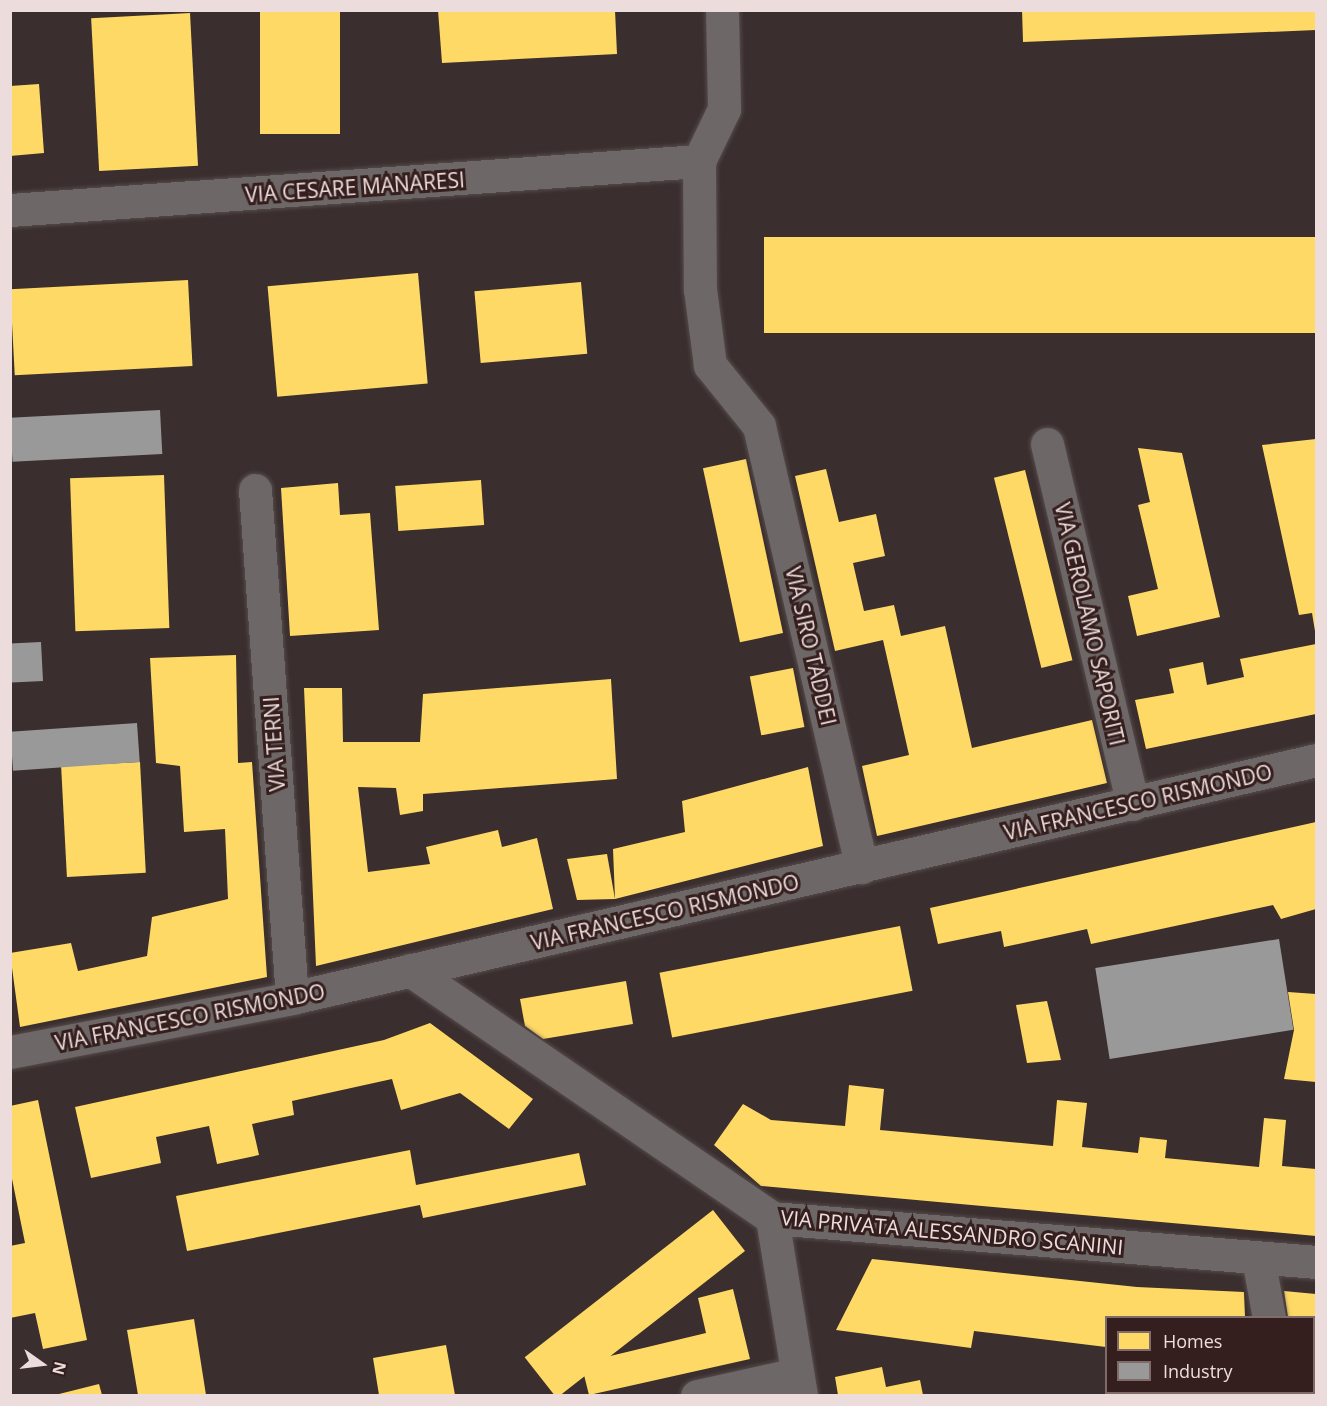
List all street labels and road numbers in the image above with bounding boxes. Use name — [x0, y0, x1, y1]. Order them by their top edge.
street label: VIA CESARE MANARESI — [244, 167, 466, 207]
street label: VIA GEROLAMO SAPORITI — [1050, 500, 1130, 748]
street label: VIA SIRO TADDEI — [780, 564, 842, 728]
street label: VIA TERNI — [258, 696, 290, 792]
street label: VIA FRANCESCO RISMONDO — [1001, 759, 1275, 845]
street label: VIA FRANCESCO RISMONDO — [528, 869, 802, 955]
street label: VIA FRANCESCO RISMONDO — [53, 978, 327, 1056]
street label: VIA PRIVATA ALESSANDRO SCANINI — [780, 1204, 1124, 1260]

